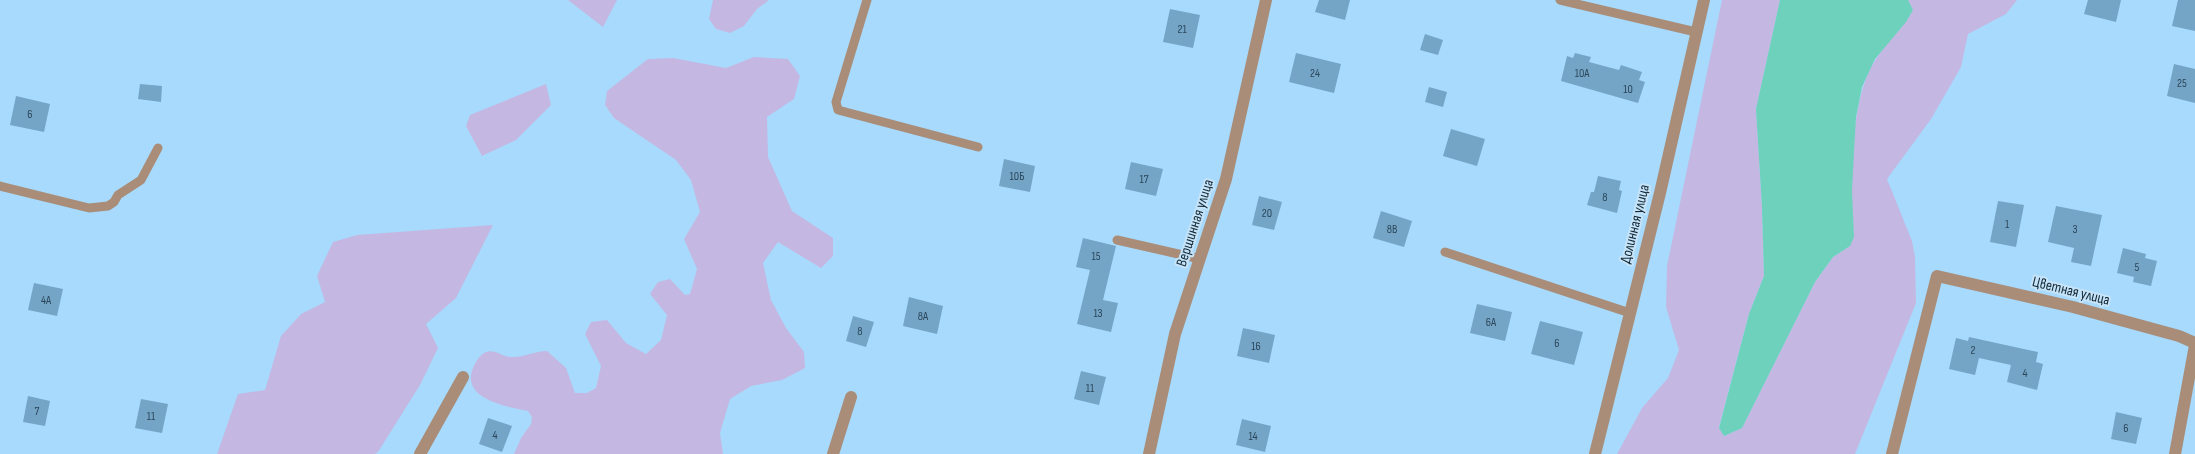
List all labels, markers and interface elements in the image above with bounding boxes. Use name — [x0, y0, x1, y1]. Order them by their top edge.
house number: 21 — [1177, 22, 1187, 37]
house number: 24 — [1310, 66, 1320, 81]
house number: 10А — [1575, 66, 1590, 81]
house number: 25 — [2177, 76, 2187, 91]
house number: 10 — [1623, 82, 1633, 97]
house number: 6 — [27, 107, 33, 122]
house number: 10Б — [1010, 169, 1024, 184]
house number: 17 — [1140, 172, 1149, 187]
street label: Вершинная улица — [1172, 177, 1218, 269]
street label: Долинная улица — [1616, 182, 1654, 265]
house number: 8 — [1602, 190, 1608, 205]
house number: 20 — [1262, 206, 1272, 221]
house number: 1 — [2005, 217, 2010, 232]
house number: 8В — [1387, 222, 1397, 237]
house number: 3 — [2072, 222, 2078, 237]
house number: 15 — [1091, 249, 1101, 264]
house number: 5 — [2135, 260, 2140, 275]
street label: Цветная улица — [2030, 272, 2112, 310]
house number: 4А — [41, 293, 52, 308]
house number: 13 — [1093, 306, 1103, 321]
house number: 8А — [918, 309, 929, 324]
house number: 6А — [1486, 315, 1497, 330]
house number: 8 — [857, 324, 863, 339]
house number: 6 — [1554, 336, 1560, 351]
house number: 16 — [1251, 339, 1261, 354]
house number: 2 — [1971, 343, 1976, 358]
house number: 4 — [2022, 366, 2028, 381]
house number: 11 — [1086, 381, 1095, 396]
house number: 7 — [35, 404, 40, 419]
house number: 11 — [147, 409, 156, 424]
house number: 6 — [2123, 421, 2129, 436]
house number: 4 — [492, 428, 498, 443]
house number: 14 — [1248, 429, 1258, 444]

